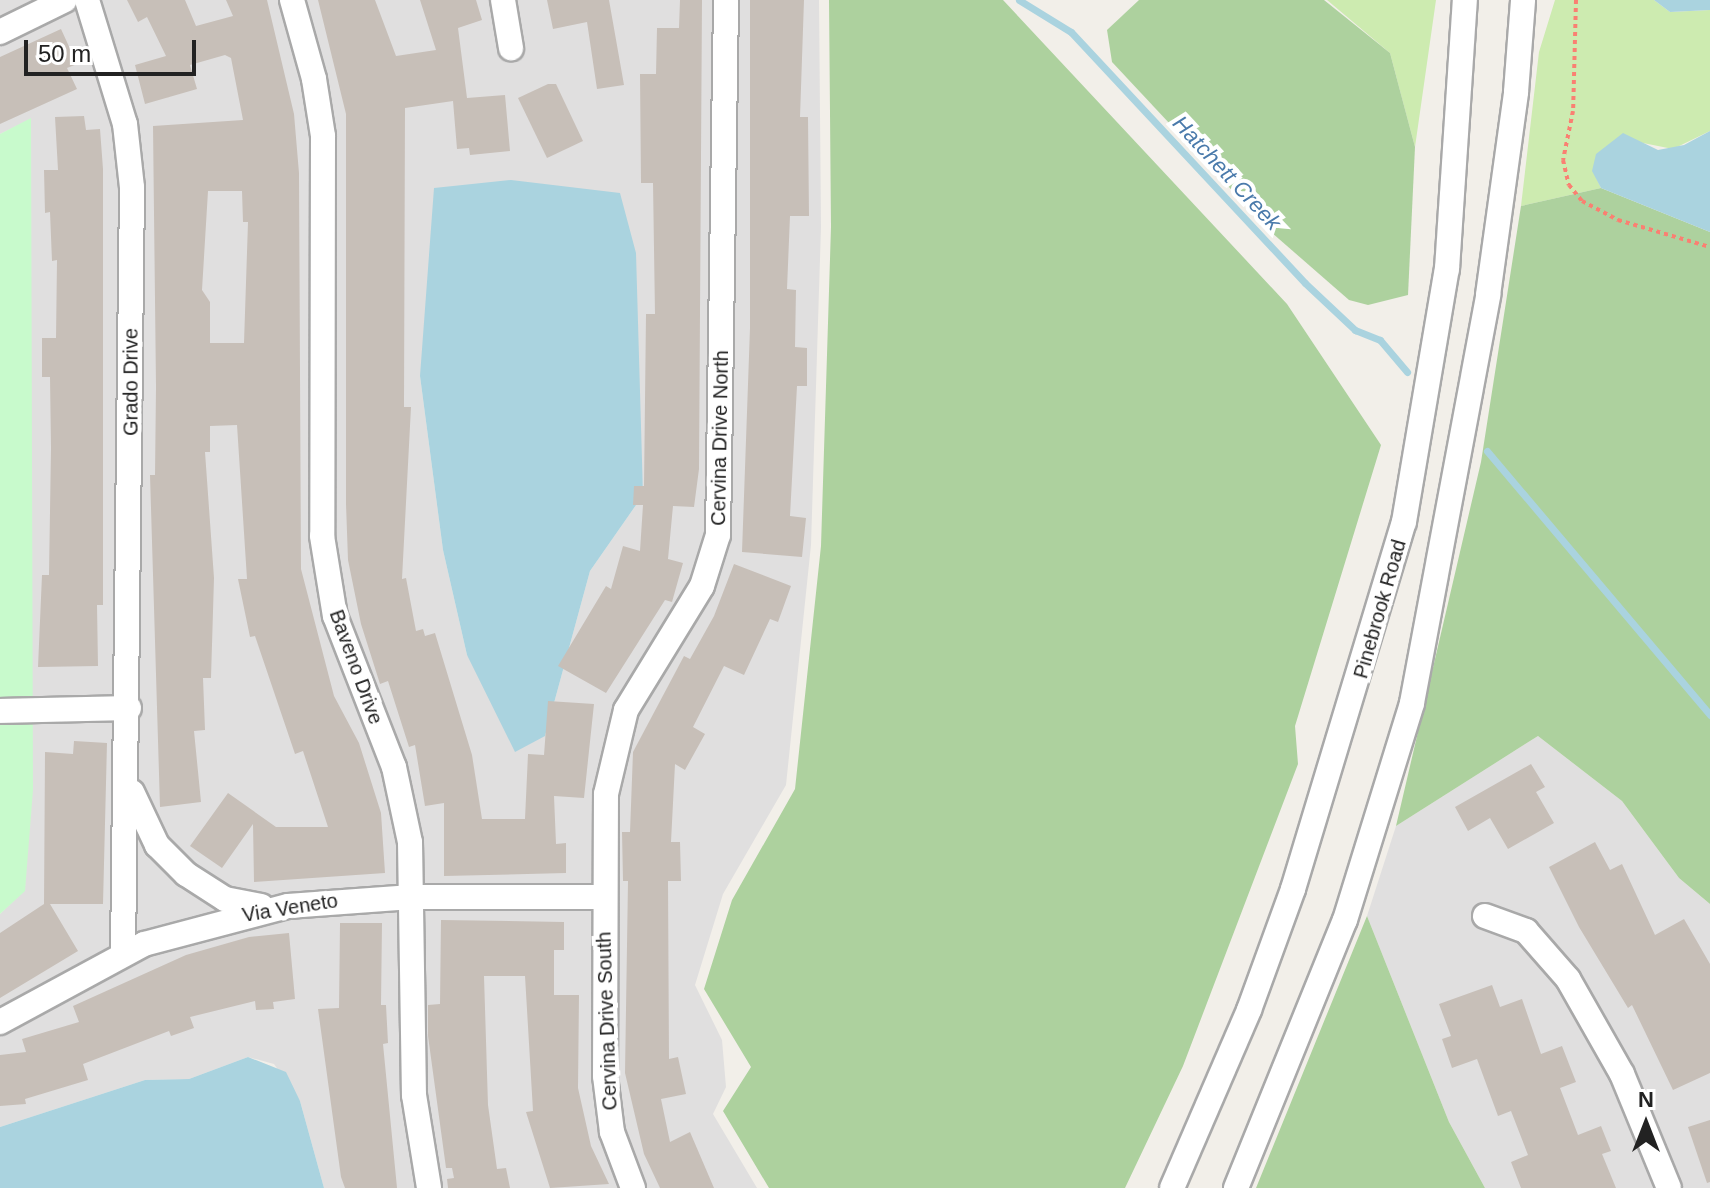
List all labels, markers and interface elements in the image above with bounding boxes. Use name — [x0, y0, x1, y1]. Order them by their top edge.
scale bar — [28, 24, 200, 74]
text: 50 m — [38, 40, 91, 67]
water label: Hatchett Creek — [1167, 110, 1287, 236]
street label: Grado Drive — [119, 328, 143, 436]
street label: Cervina Drive North — [706, 350, 734, 526]
street label: Pinebrook Road — [1349, 537, 1411, 681]
street label: Baveno Drive — [324, 606, 388, 728]
street label: Via Veneto — [241, 889, 339, 927]
street label: Cervina Drive South — [592, 931, 622, 1111]
north arrow — [1606, 1084, 1686, 1164]
text: N — [1638, 1087, 1654, 1112]

